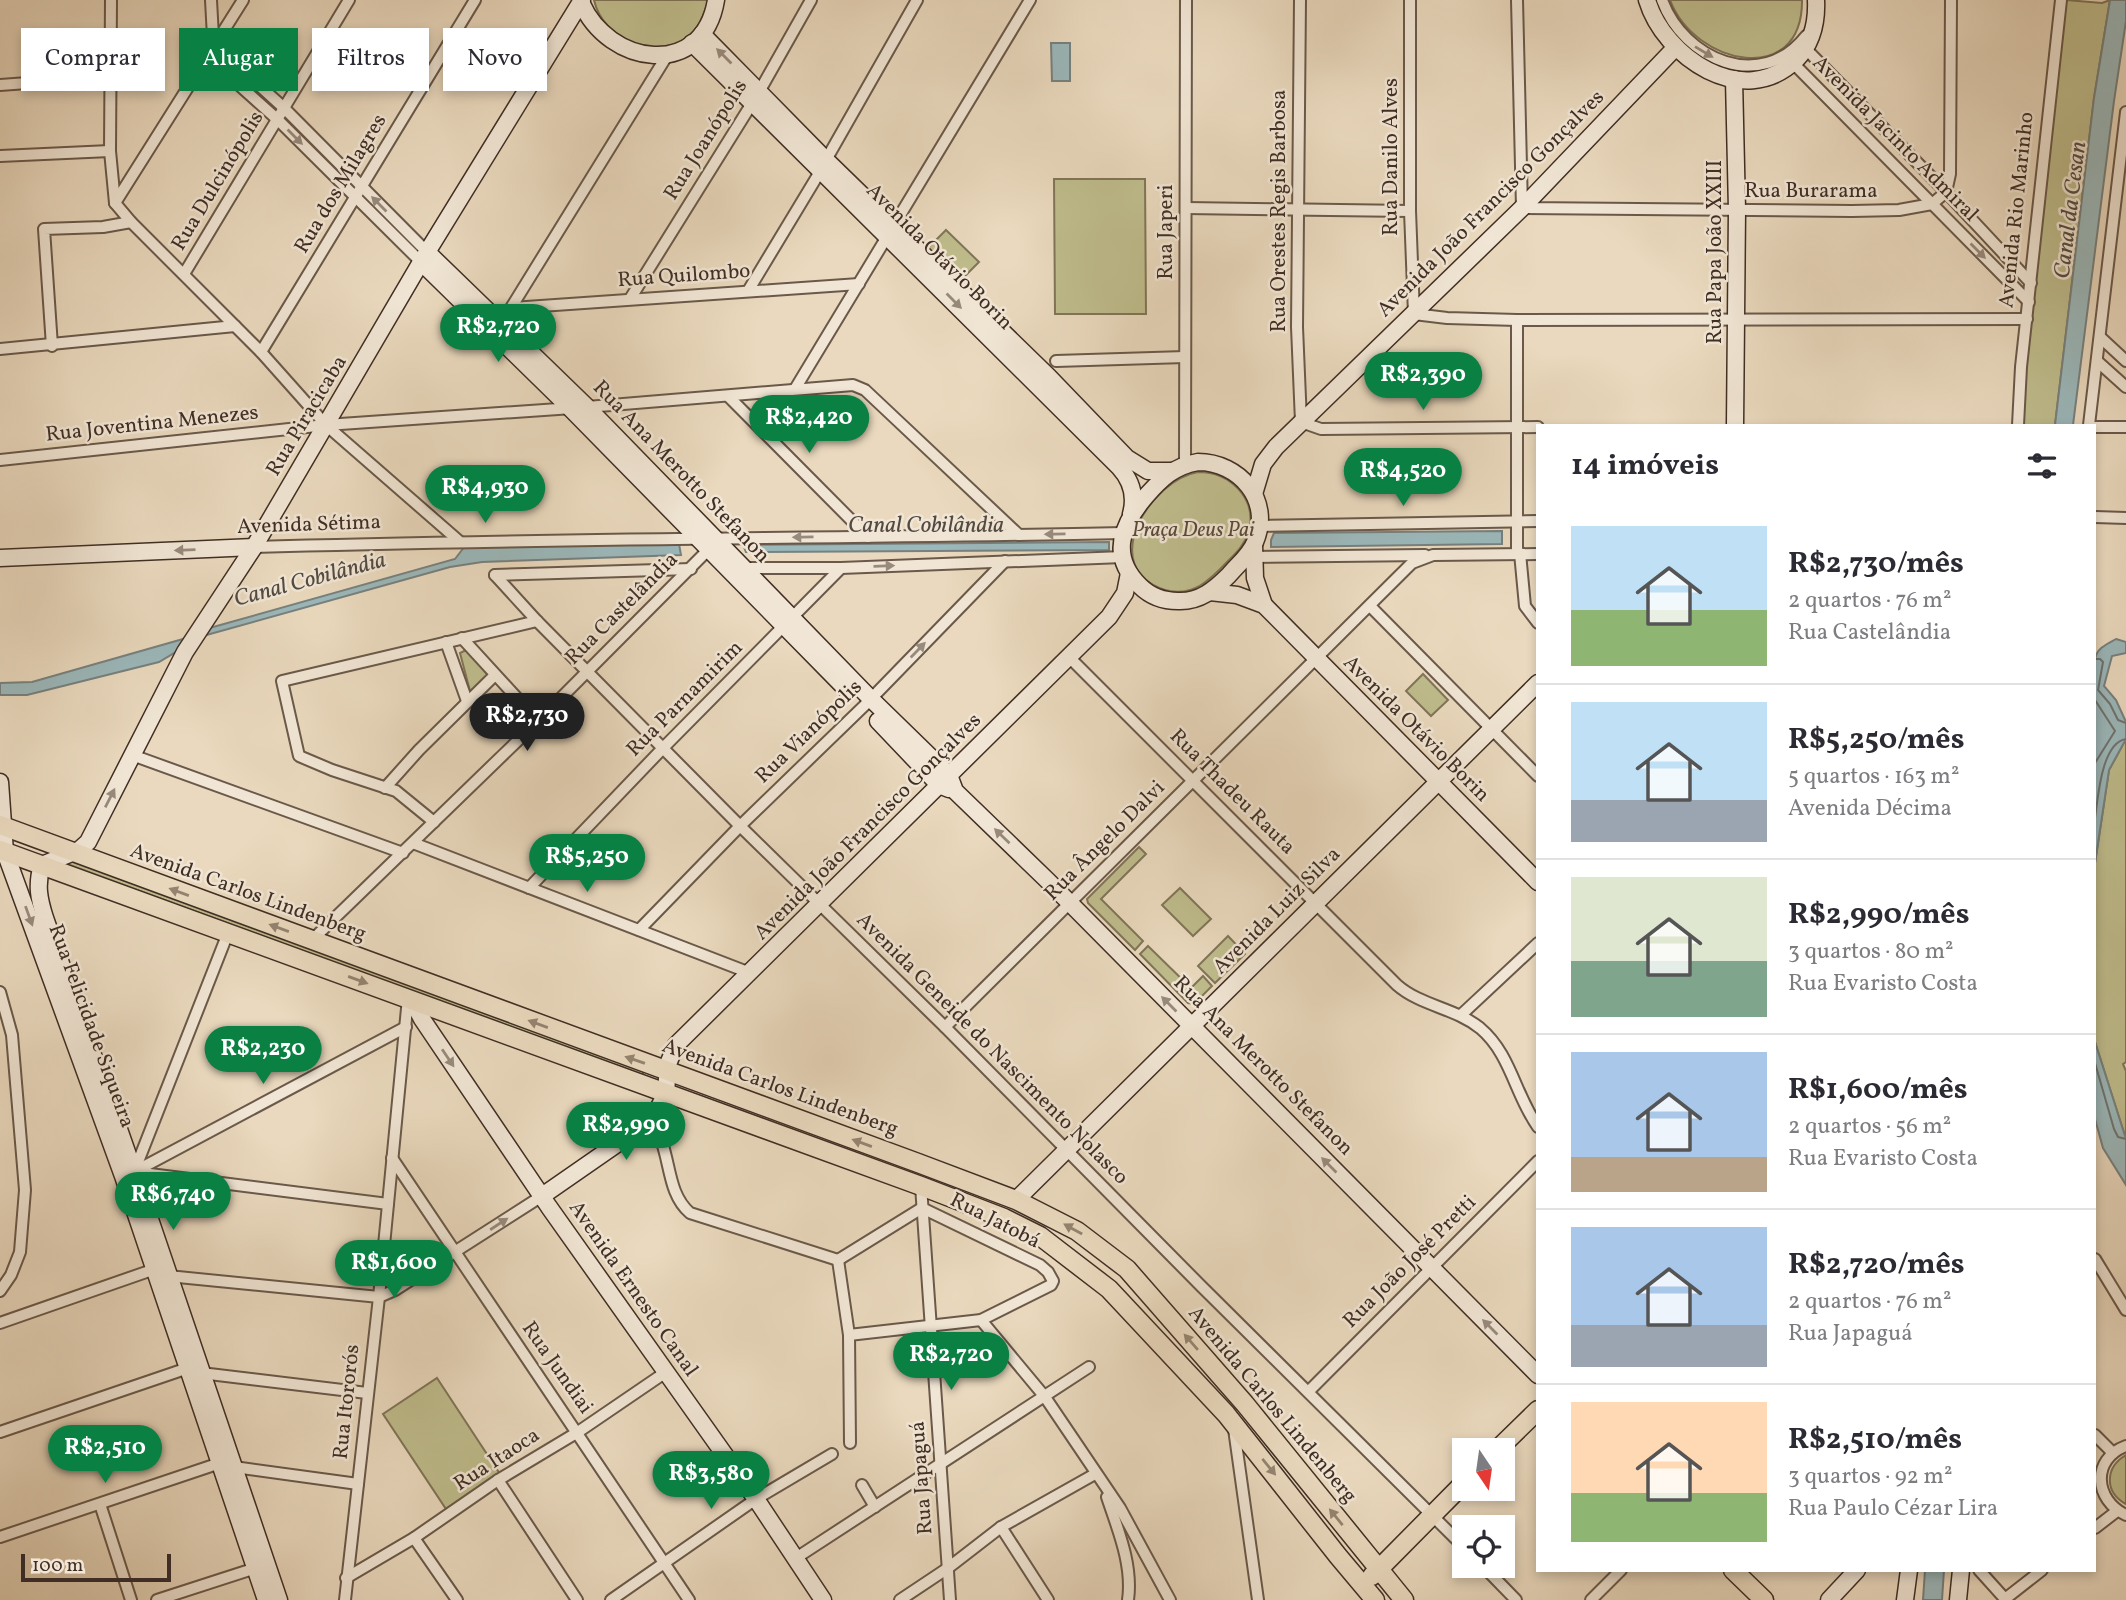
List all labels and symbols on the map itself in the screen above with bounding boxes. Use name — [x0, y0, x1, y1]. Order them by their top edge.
one-way arrow — [1694, 45, 1713, 58]
one-way arrow — [715, 48, 732, 65]
street label: Avenida Jacinto Admiral — [1805, 49, 1985, 229]
street label: Rua Joanópolis — [657, 74, 755, 206]
street label: Rua Danilo Alves — [1377, 78, 1406, 236]
street label: Avenida João Francisco Gonçalves — [1371, 84, 1611, 324]
street label: Rua Orestes Regis Barbosa — [1265, 90, 1294, 332]
street label: Rua Dulcinópolis — [165, 106, 271, 256]
street label: Rua dos Milagres — [288, 109, 394, 259]
street label: Avenida Rio Marinho — [1992, 110, 2042, 310]
one-way arrow — [287, 129, 303, 145]
water label: Canal da Cesan — [2047, 139, 2095, 281]
street label: Rua Papa João XXIII — [1701, 160, 1730, 344]
street label: Avenida Otávio Borin — [859, 177, 1019, 337]
street label: Rua Burarama — [1744, 177, 1878, 206]
street label: Rua Japeri — [1152, 184, 1181, 280]
one-way arrow — [371, 195, 388, 212]
one-way arrow — [1970, 242, 1987, 259]
street label: Rua Quilombo — [617, 257, 751, 295]
one-way arrow — [945, 293, 962, 309]
pin: R$2,720 — [433, 304, 563, 364]
street label: Rua Piracicaba — [260, 350, 354, 482]
pin: R$2,390 — [1358, 352, 1488, 412]
street label: Rua Ana Merotto Stefanon — [586, 374, 776, 570]
pin: R$2,420 — [744, 396, 874, 455]
street label: Rua Joventina Menezes — [44, 398, 260, 450]
pin: R$4,520 — [1338, 448, 1468, 508]
pin: R$4,930 — [420, 466, 550, 525]
street label: Avenida Sétima — [237, 508, 381, 542]
water label: Canal Cobilândia — [848, 510, 1004, 542]
park label: Praça Deus Pai — [1132, 516, 1255, 545]
one-way arrow — [1043, 529, 1065, 540]
one-way arrow — [791, 531, 813, 543]
water label: Canal Cobilândia — [230, 544, 390, 616]
one-way arrow — [174, 545, 196, 556]
street label: Rua Castelândia — [559, 546, 685, 672]
one-way arrow — [874, 561, 896, 572]
street label: Rua Parnamirim — [620, 634, 750, 764]
one-way arrow — [910, 642, 927, 659]
street label: Avenida Otávio Borin — [1336, 649, 1496, 809]
street label: Rua Vianópolis — [749, 673, 869, 791]
pin: R$2,730 — [462, 694, 592, 753]
street label: Avenida João Francisco Gonçalves — [748, 707, 988, 947]
street label: Rua Thadeu Rauta — [1163, 723, 1301, 861]
street label: Rua Ângelo Dalvi — [1038, 774, 1172, 908]
one-way arrow — [104, 787, 116, 807]
one-way arrow — [994, 828, 1010, 845]
pin: R$5,250 — [522, 834, 652, 894]
street label: Avenida Carlos Lindenberg — [126, 837, 370, 949]
street label: Avenida Luiz Silva — [1207, 841, 1347, 981]
one-way arrow — [169, 886, 190, 897]
one-way arrow — [24, 905, 35, 926]
street label: Avenida Geneide do Nascimento Nolasco — [849, 906, 1135, 1192]
street label: Rua Felicidade Siqueira — [41, 920, 141, 1132]
one-way arrow — [268, 922, 289, 933]
street label: Rua Ana Merotto Stefanon — [1166, 969, 1360, 1163]
one-way arrow — [347, 975, 368, 986]
one-way arrow — [1161, 996, 1177, 1012]
one-way arrow — [527, 1018, 548, 1029]
pin: R$2,230 — [198, 1026, 328, 1086]
street label: Avenida Carlos Lindenberg — [658, 1032, 902, 1144]
one-way arrow — [442, 1048, 455, 1068]
one-way arrow — [624, 1054, 645, 1065]
pin: R$2,990 — [561, 1102, 691, 1162]
one-way arrow — [852, 1137, 873, 1148]
one-way arrow — [1321, 1157, 1338, 1174]
pin: R$6,740 — [108, 1172, 238, 1232]
street label: Rua Jatobá — [945, 1186, 1045, 1256]
street label: Rua João José Pretti — [1337, 1189, 1483, 1335]
street label: Avenida Ernesto Canal — [561, 1195, 705, 1383]
one-way arrow — [489, 1218, 508, 1231]
one-way arrow — [1063, 1223, 1082, 1235]
pin: R$1,600 — [329, 1240, 459, 1300]
street label: Avenida Carlos Lindenberg — [1181, 1300, 1363, 1510]
street label: Rua Jundiai — [514, 1316, 600, 1420]
one-way arrow — [1482, 1319, 1499, 1335]
pin: R$2,720 — [886, 1332, 1016, 1392]
one-way arrow — [1183, 1334, 1199, 1351]
street label: Rua Itororós — [327, 1343, 367, 1461]
street label: Rua Japaguá — [904, 1420, 940, 1536]
street label: Rua Itaoca — [448, 1421, 546, 1499]
pin: R$2,510 — [40, 1426, 170, 1485]
north arrow — [1452, 1438, 1516, 1502]
pin: R$3,580 — [646, 1452, 776, 1511]
one-way arrow — [1261, 1459, 1276, 1476]
one-way arrow — [1329, 1508, 1344, 1525]
scale bar — [21, 1551, 172, 1583]

